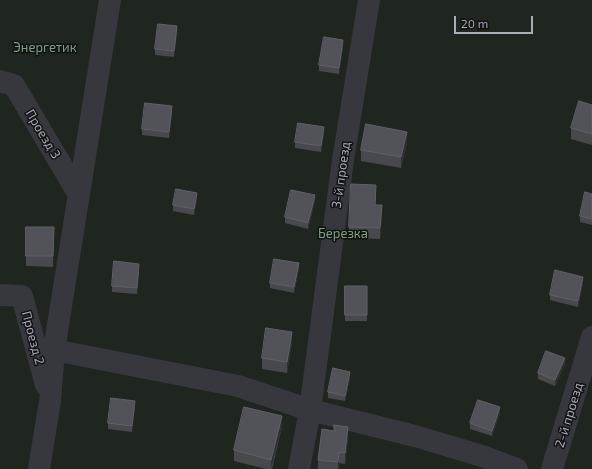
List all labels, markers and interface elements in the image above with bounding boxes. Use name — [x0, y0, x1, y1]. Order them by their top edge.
scale bar — [456, 8, 535, 34]
text: 20 m — [461, 16, 488, 30]
park label: Энергетик — [13, 40, 77, 56]
street label: Проезд 3 — [22, 106, 64, 162]
street label: 3-й проезд — [329, 141, 353, 209]
park label: Березка — [318, 226, 368, 242]
street label: Проезд 2 — [18, 309, 48, 367]
street label: 2-й проезд — [552, 381, 586, 449]

